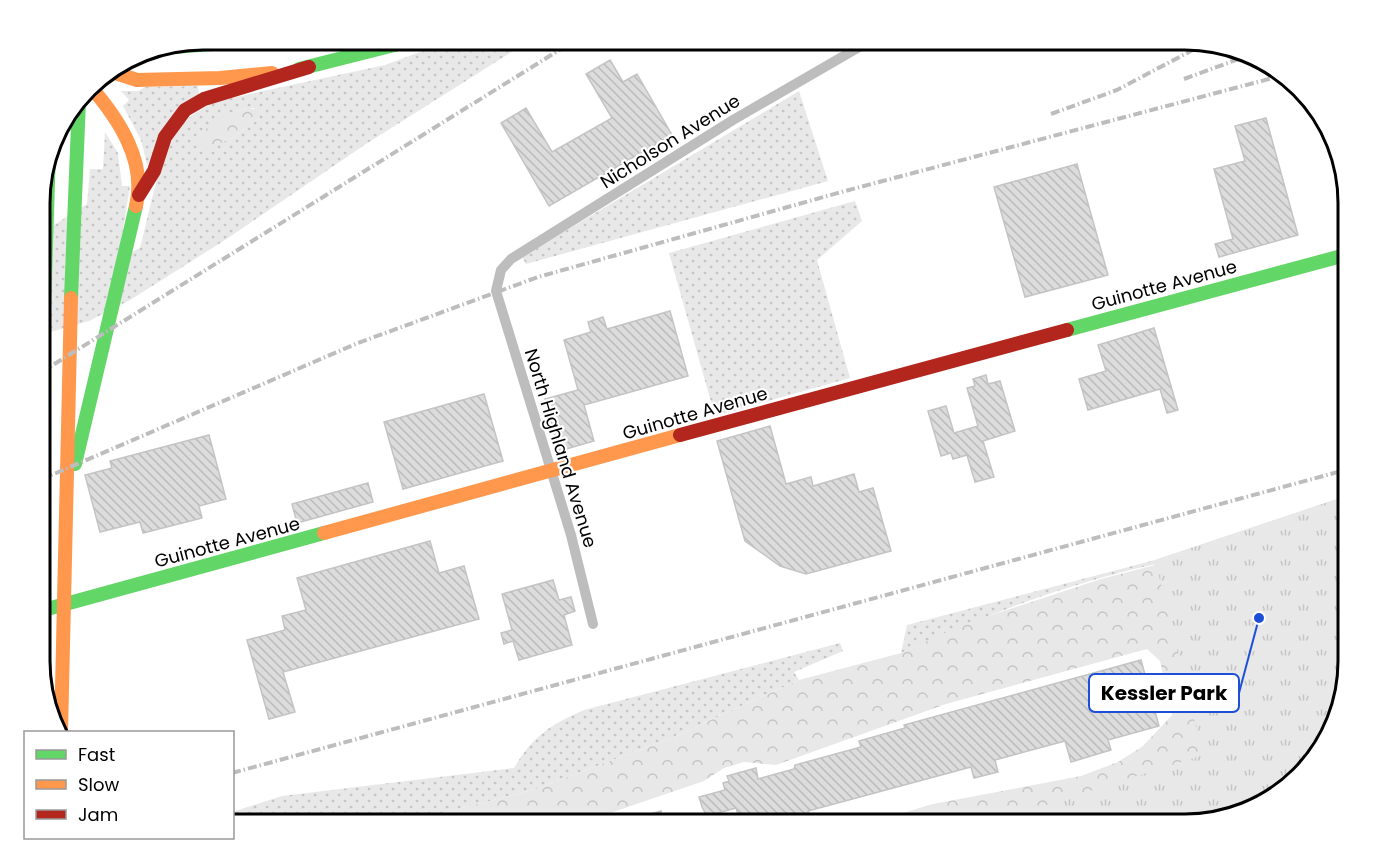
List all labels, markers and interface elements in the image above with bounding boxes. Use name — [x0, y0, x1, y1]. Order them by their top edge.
street label: Nicholson Avenue — [595, 88, 745, 194]
street label: Guinotte Avenue — [1088, 254, 1240, 316]
street label: North Highland Avenue — [519, 345, 603, 551]
street label: Guinotte Avenue — [620, 380, 770, 446]
street label: Guinotte Avenue — [151, 511, 303, 573]
callout: Kessler Park — [1089, 674, 1239, 712]
text: Kessler Park — [1101, 679, 1228, 707]
legend — [24, 731, 234, 839]
text: Fast — [78, 742, 115, 767]
text: Slow — [78, 772, 120, 797]
text: Jam — [78, 802, 118, 827]

